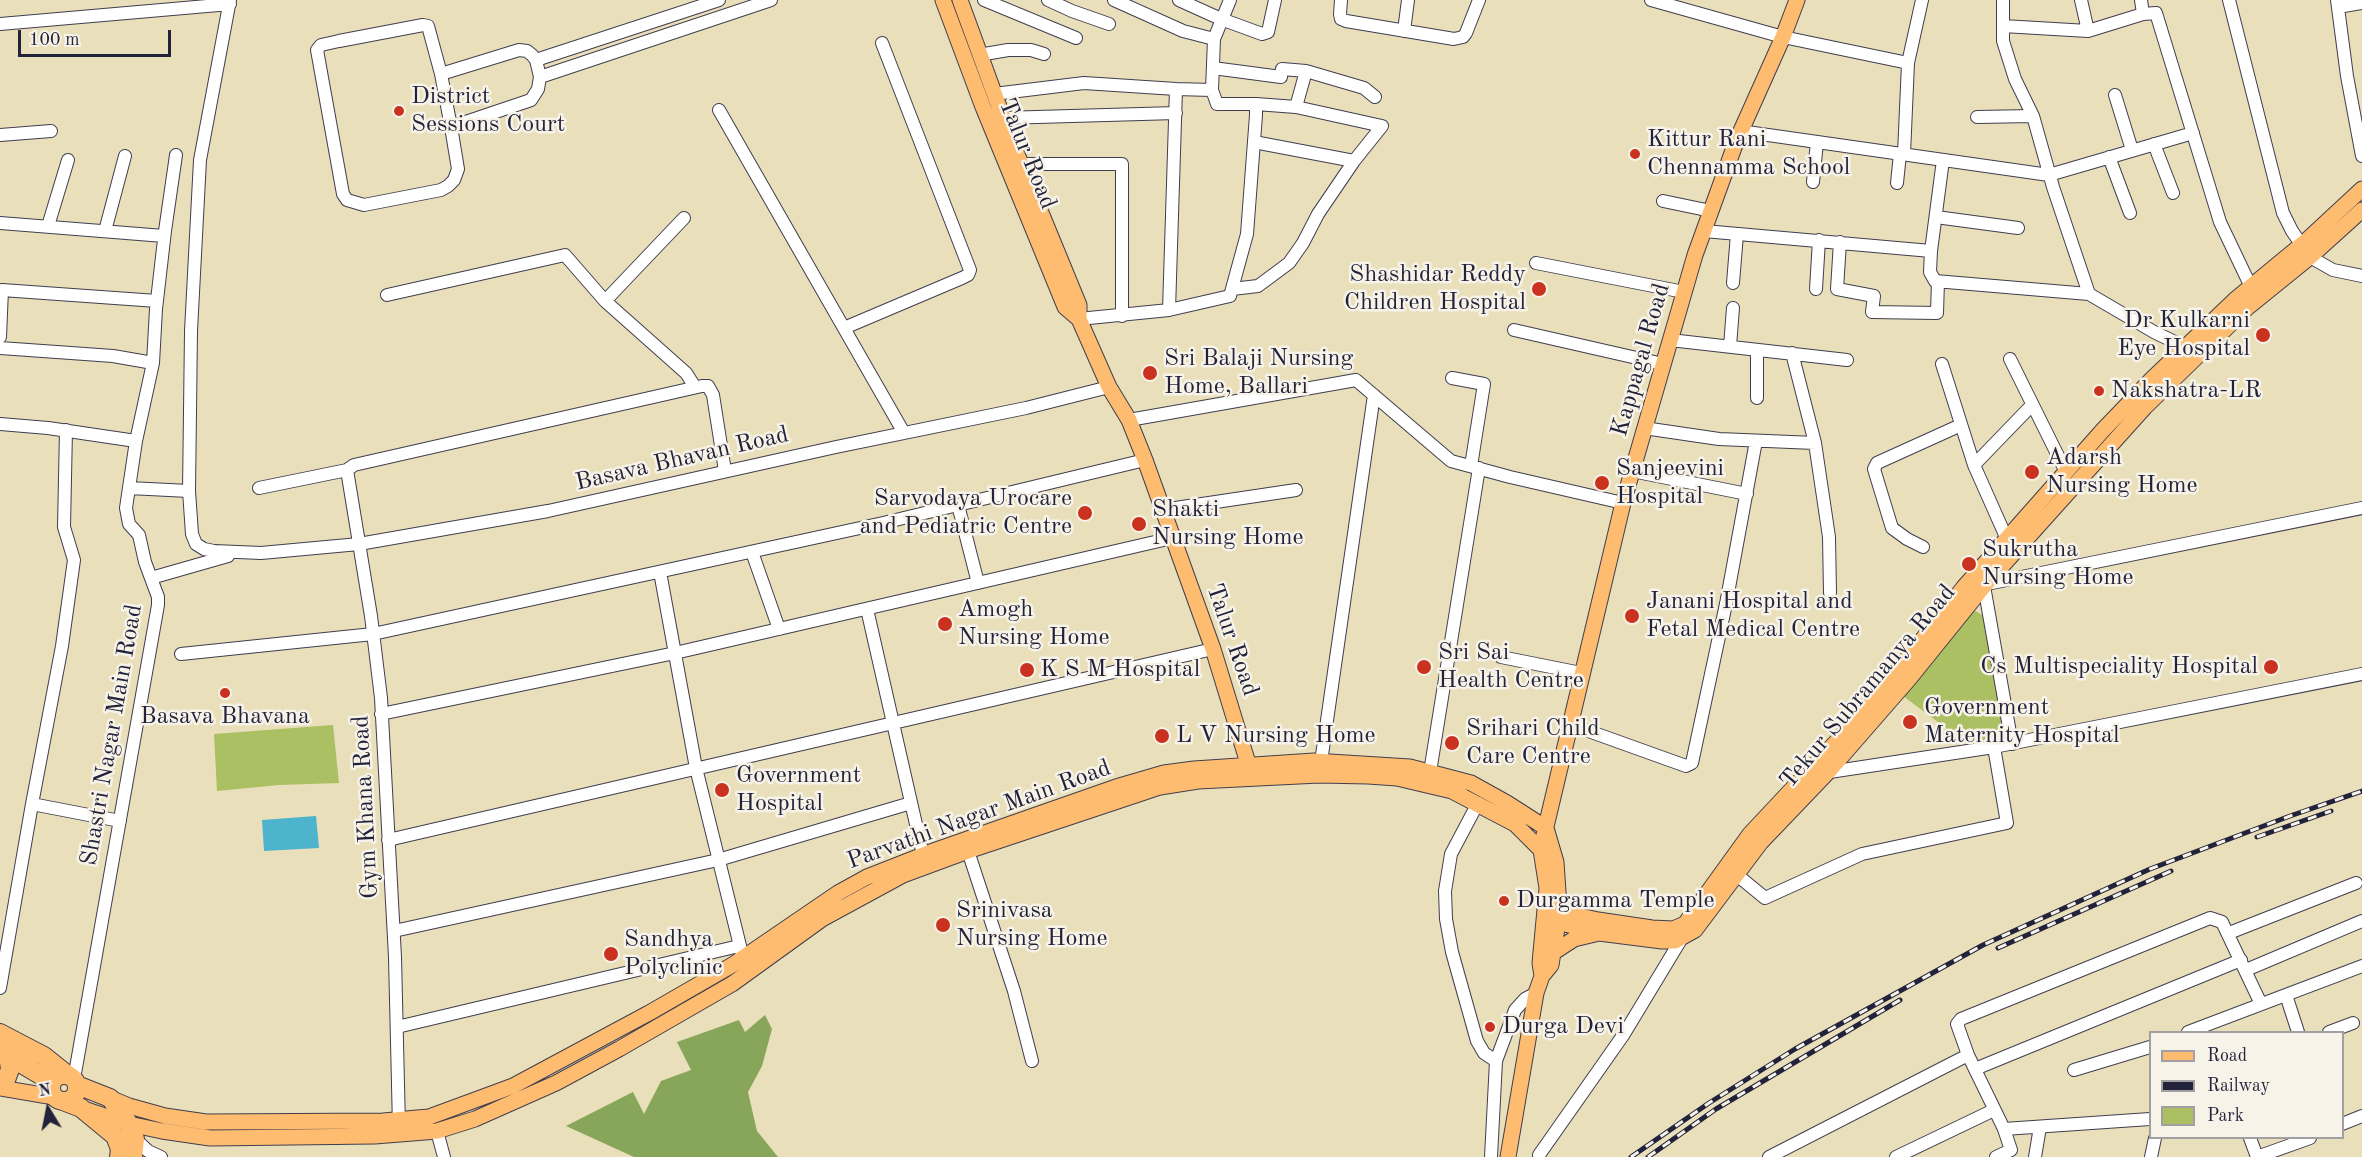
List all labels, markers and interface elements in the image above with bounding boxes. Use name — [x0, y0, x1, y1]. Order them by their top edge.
scale bar — [21, 18, 174, 56]
text: 100 m — [29, 31, 80, 49]
place label: District Sessions Court — [411, 83, 565, 139]
street label: Talur Road — [992, 94, 1062, 214]
marker: District Sessions Court — [392, 104, 406, 118]
place label: Kittur Rani Chennamma School — [1647, 126, 1850, 182]
marker: Kittur Rani Chennamma School — [1628, 147, 1642, 161]
place label: Shashidar Reddy Children Hospital — [1344, 261, 1526, 317]
marker: Shashidar Reddy Children Hospital — [1530, 280, 1548, 298]
street label: Kappagal Road — [1605, 280, 1677, 440]
place label: Dr Kulkarni Eye Hospital — [2117, 307, 2250, 363]
marker: Dr Kulkarni Eye Hospital — [2254, 326, 2272, 344]
place label: Sri Balaji Nursing Home, Ballari — [1164, 345, 1354, 401]
marker: Sri Balaji Nursing Home, Ballari — [1141, 364, 1159, 382]
place label: Nakshatra-LR — [2111, 377, 2261, 405]
marker: Nakshatra-LR — [2092, 384, 2106, 398]
street label: Basava Bhavan Road — [572, 420, 792, 498]
place label: Adarsh Nursing Home — [2046, 444, 2198, 500]
place label: Sanjeevini Hospital — [1616, 455, 1724, 511]
marker: Adarsh Nursing Home — [2023, 463, 2041, 481]
marker: Sanjeevini Hospital — [1593, 474, 1611, 492]
place label: Sarvodaya Urocare and Pediatric Centre — [860, 485, 1072, 541]
place label: Shakti Nursing Home — [1152, 496, 1304, 552]
marker: Sarvodaya Urocare and Pediatric Centre — [1076, 504, 1094, 522]
marker: Shakti Nursing Home — [1130, 515, 1148, 533]
place label: Sukrutha Nursing Home — [1982, 536, 2134, 592]
marker: Sukrutha Nursing Home — [1960, 555, 1978, 573]
street label: Tekur Subramanya Road — [1774, 579, 1962, 795]
street label: Talur Road — [1199, 580, 1265, 700]
place label: Janani Hospital and Fetal Medical Centre — [1646, 588, 1860, 644]
place label: Amogh Nursing Home — [958, 596, 1110, 652]
street label: Shastri Nagar Main Road — [75, 602, 149, 868]
marker: Janani Hospital and Fetal Medical Centre — [1623, 607, 1641, 625]
marker: Amogh Nursing Home — [936, 615, 954, 633]
place label: Sri Sai Health Centre — [1438, 639, 1584, 695]
place label: Cs Multispeciality Hospital — [1980, 653, 2258, 681]
place label: K S M Hospital — [1040, 656, 1200, 684]
marker: Sri Sai Health Centre — [1415, 658, 1433, 676]
marker: Cs Multispeciality Hospital — [2262, 658, 2280, 676]
marker: K S M Hospital — [1018, 661, 1036, 679]
marker: Basava Bhavana — [218, 686, 232, 700]
place label: Government Maternity Hospital — [1924, 694, 2119, 750]
place label: Basava Bhavana — [140, 703, 310, 731]
marker: Government Maternity Hospital — [1901, 713, 1919, 731]
street label: Gym Khana Road — [347, 714, 385, 900]
place label: Srihari Child Care Centre — [1466, 715, 1600, 771]
place label: L V Nursing Home — [1176, 722, 1376, 750]
marker: L V Nursing Home — [1153, 727, 1171, 745]
marker: Srihari Child Care Centre — [1443, 734, 1461, 752]
street label: Parvathi Nagar Main Road — [843, 754, 1115, 876]
place label: Government Hospital — [736, 762, 861, 818]
marker: Government Hospital — [713, 781, 731, 799]
place label: Durgamma Temple — [1516, 887, 1714, 915]
marker: Durgamma Temple — [1497, 894, 1511, 908]
place label: Srinivasa Nursing Home — [956, 897, 1108, 953]
marker: Srinivasa Nursing Home — [934, 916, 952, 934]
place label: Sandhya Polyclinic — [624, 926, 722, 982]
marker: Sandhya Polyclinic — [602, 945, 620, 963]
place label: Durga Devi — [1502, 1013, 1624, 1041]
marker: Durga Devi — [1483, 1020, 1497, 1034]
legend — [2149, 1031, 2344, 1139]
text: Road — [2207, 1047, 2247, 1065]
text: Railway — [2207, 1077, 2270, 1095]
north arrow — [18, 1079, 78, 1139]
text: N — [37, 1082, 52, 1100]
text: Park — [2207, 1107, 2244, 1125]

